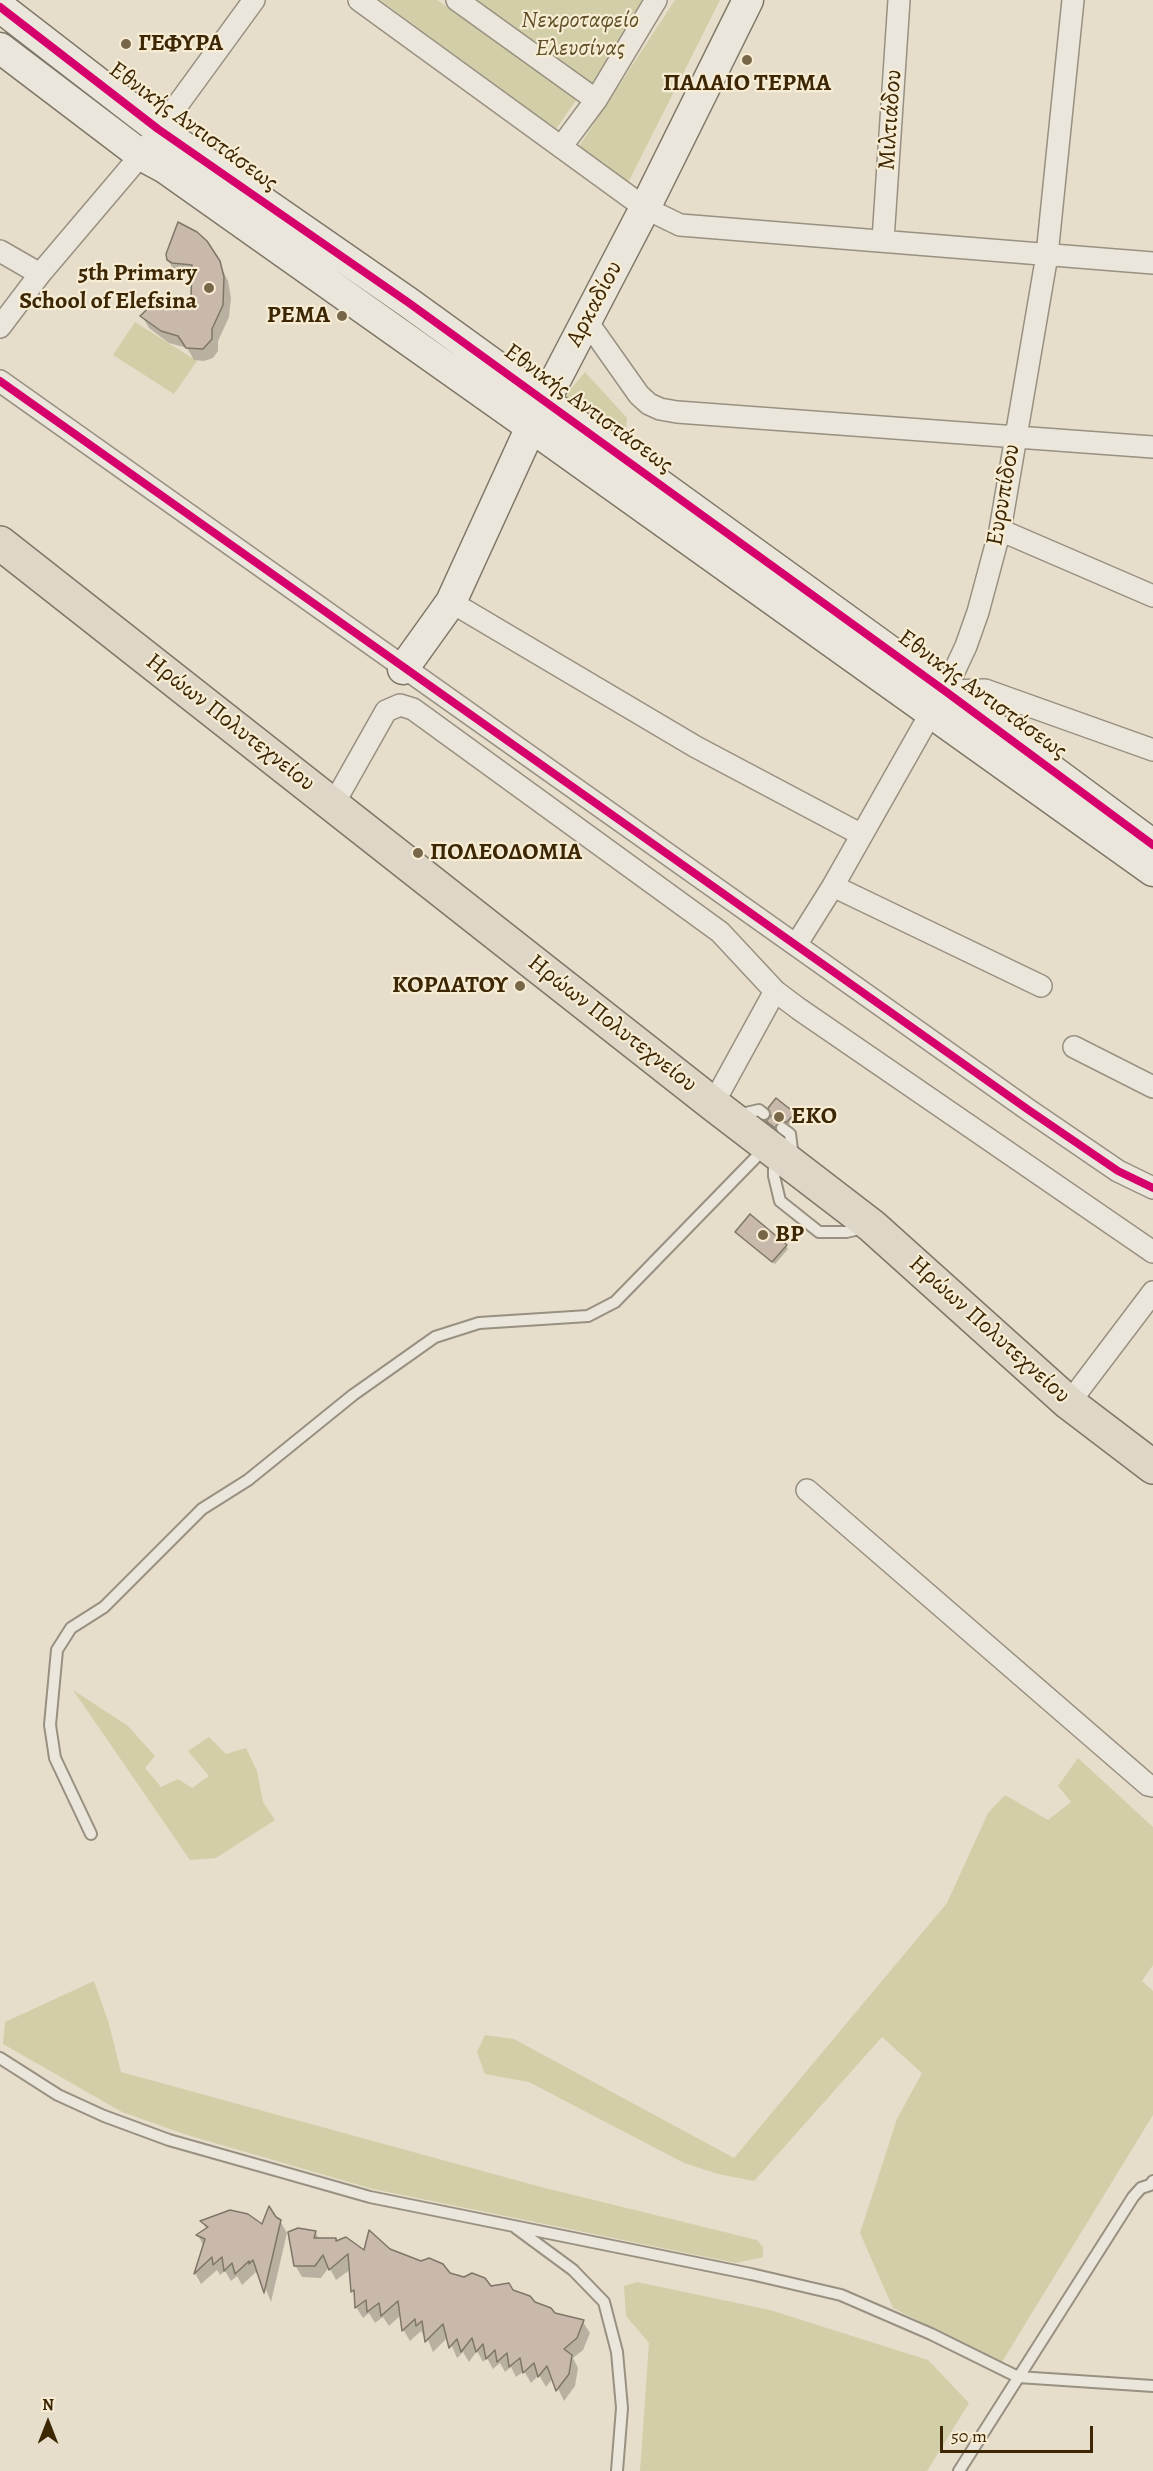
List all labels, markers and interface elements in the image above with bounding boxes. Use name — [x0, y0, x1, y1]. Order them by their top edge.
park label: Νεκροταφείο Ελευσίνας — [521, 7, 639, 63]
place label: ΓΕΦΥΡΑ — [138, 30, 223, 58]
marker: ΓΕΦΥΡΑ — [119, 37, 133, 51]
marker: ΠΑΛΑΙΟ ΤΕΡΜΑ — [740, 53, 754, 67]
street label: Εθνικής Αντιστάσεως — [103, 56, 283, 198]
street label: Μιλτιάδου — [873, 69, 909, 171]
place label: ΠΑΛΑΙΟ ΤΕΡΜΑ — [663, 70, 831, 98]
street label: Αρκαδίου — [561, 256, 629, 352]
place label: 5th Primary School of Elefsina — [19, 260, 197, 316]
marker: 5th Primary School of Elefsina — [202, 281, 216, 295]
place label: ΡΕΜΑ — [267, 302, 330, 330]
marker: ΡΕΜΑ — [335, 309, 349, 323]
street label: Εθνικής Αντιστάσεως — [498, 338, 678, 480]
street label: Ευρυπίδου — [981, 442, 1027, 548]
street label: Εθνικής Αντιστάσεως — [892, 624, 1072, 766]
street label: Ηρώων Πολυτεχνείου — [139, 648, 321, 798]
place label: ΠΟΛΕΟΔΟΜΙΑ — [430, 839, 582, 867]
marker: ΠΟΛΕΟΔΟΜΙΑ — [411, 846, 425, 860]
street label: Ηρώων Πολυτεχνείου — [521, 949, 703, 1099]
place label: ΚΟΡΔΑΤΟΥ — [392, 972, 508, 1000]
marker: ΚΟΡΔΑΤΟΥ — [513, 979, 527, 993]
place label: EKO — [791, 1103, 837, 1131]
marker: EKO — [772, 1110, 786, 1124]
place label: BP — [775, 1221, 804, 1249]
marker: BP — [756, 1228, 770, 1242]
street label: Ηρώων Πολυτεχνείου — [902, 1250, 1076, 1410]
north arrow — [18, 2393, 78, 2453]
text: N — [42, 2394, 54, 2416]
scale bar — [943, 2414, 1096, 2452]
text: 50 m — [951, 2424, 987, 2448]

